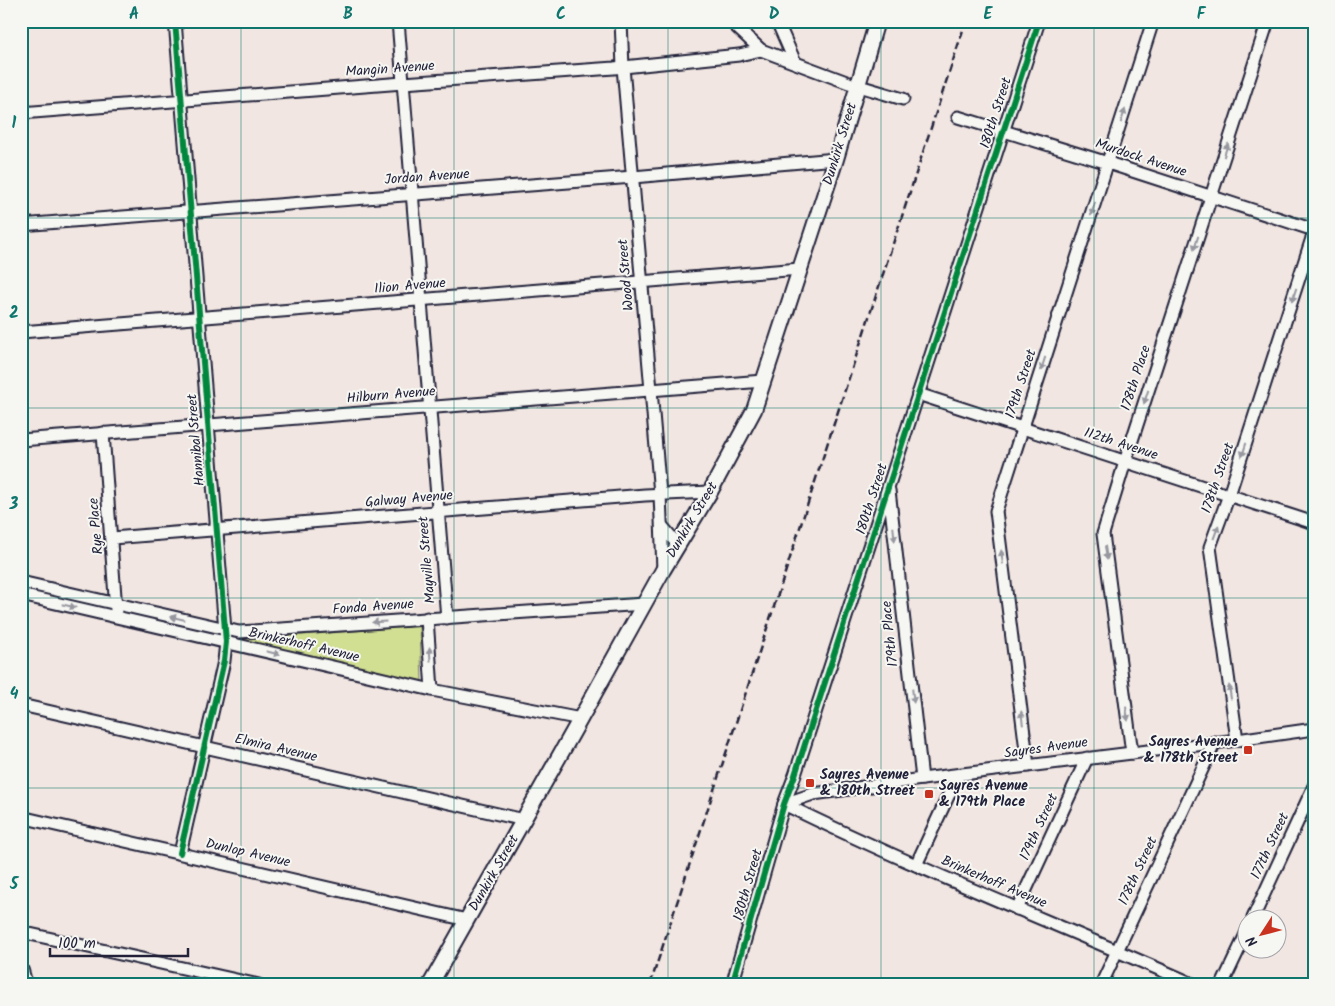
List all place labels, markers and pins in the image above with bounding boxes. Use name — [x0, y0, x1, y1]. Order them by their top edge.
place label: Sayres Avenue & 178th Street — [1144, 731, 1239, 769]
marker: Sayres Avenue & 178th Street — [1242, 744, 1254, 756]
place label: Sayres Avenue & 180th Street — [820, 764, 915, 802]
place label: Sayres Avenue & 179th Place — [939, 775, 1028, 813]
marker: Sayres Avenue & 180th Street — [804, 777, 816, 789]
marker: Sayres Avenue & 179th Place — [923, 788, 935, 800]

